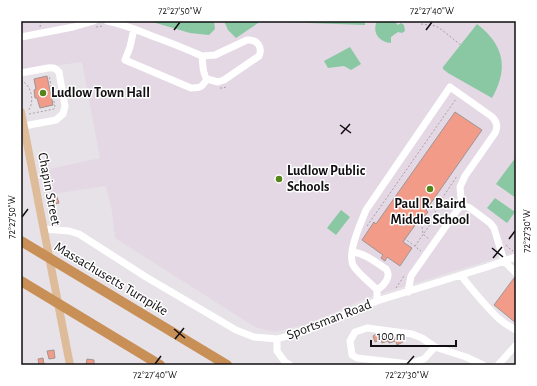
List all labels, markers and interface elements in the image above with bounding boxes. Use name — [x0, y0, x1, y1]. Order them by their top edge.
text: 72°27'50"W — [158, 6, 202, 16]
text: 72°27'40"W — [410, 6, 454, 16]
place label: Ludlow Town Hall — [51, 86, 150, 100]
marker: Ludlow Town Hall — [38, 88, 48, 98]
street label: Chapin Street — [35, 151, 63, 227]
place label: Ludlow Public Schools — [287, 164, 366, 194]
marker: Ludlow Public Schools — [274, 174, 284, 184]
marker: Paul R. Baird Middle School — [425, 184, 435, 194]
text: 72°27'50"W — [7, 195, 17, 239]
place label: Paul R. Baird Middle School — [390, 197, 470, 227]
text: 72°27'30"W — [522, 209, 532, 253]
street label: Massachusetts Turnpike — [52, 240, 170, 318]
street label: Sportsman Road — [285, 297, 373, 343]
scale bar — [371, 322, 456, 348]
text: 100 m — [377, 330, 405, 342]
text: 72°27'40"W — [133, 370, 177, 380]
text: 72°27'30"W — [385, 370, 429, 380]

